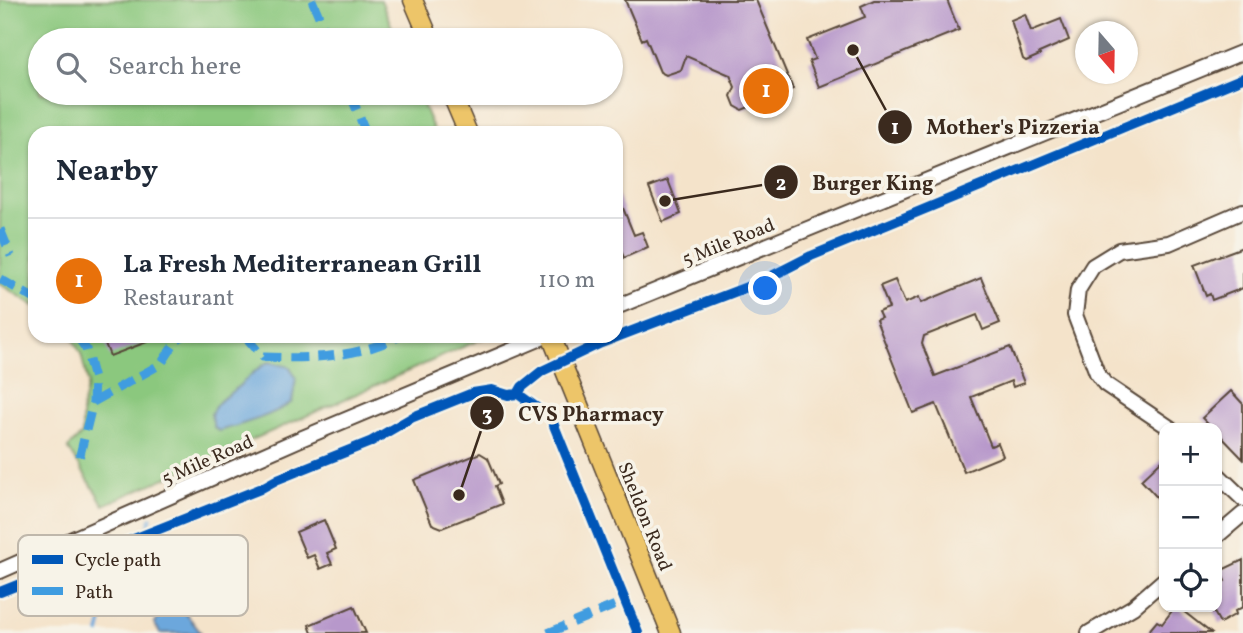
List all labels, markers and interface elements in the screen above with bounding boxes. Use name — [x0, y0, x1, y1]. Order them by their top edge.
north arrow — [1075, 21, 1138, 84]
search box — [28, 28, 623, 105]
icon: search — [52, 48, 90, 86]
text: Search here — [108, 49, 241, 85]
pin: 1 — [743, 65, 789, 117]
callout: Mother's Pizzeria — [878, 106, 1114, 148]
text: 1 — [891, 114, 899, 143]
text: Mother's Pizzeria — [926, 114, 1100, 143]
text: Nearby — [56, 151, 158, 193]
callout: Burger King — [764, 161, 948, 203]
text: 2 — [776, 170, 786, 199]
text: Burger King — [812, 170, 934, 199]
street label: 5 Mile Road — [679, 212, 779, 273]
text: La Fresh Mediterranean Grill — [123, 247, 481, 283]
text: 1 — [74, 265, 84, 297]
text: 110 m — [538, 265, 595, 297]
your location — [748, 271, 782, 305]
text: Restaurant — [123, 283, 234, 315]
callout: CVS Pharmacy — [469, 392, 678, 434]
text: 3 — [482, 401, 492, 430]
text: CVS Pharmacy — [518, 401, 664, 430]
map controls — [1159, 423, 1222, 612]
button: + — [1159, 423, 1222, 486]
street label: 5 Mile Road — [158, 429, 258, 493]
street label: Sheldon Road — [610, 458, 678, 575]
button: − — [1159, 486, 1222, 549]
legend — [18, 535, 248, 616]
text: Cycle path — [75, 548, 161, 574]
button: locate — [1159, 549, 1222, 612]
text: Path — [75, 580, 113, 606]

